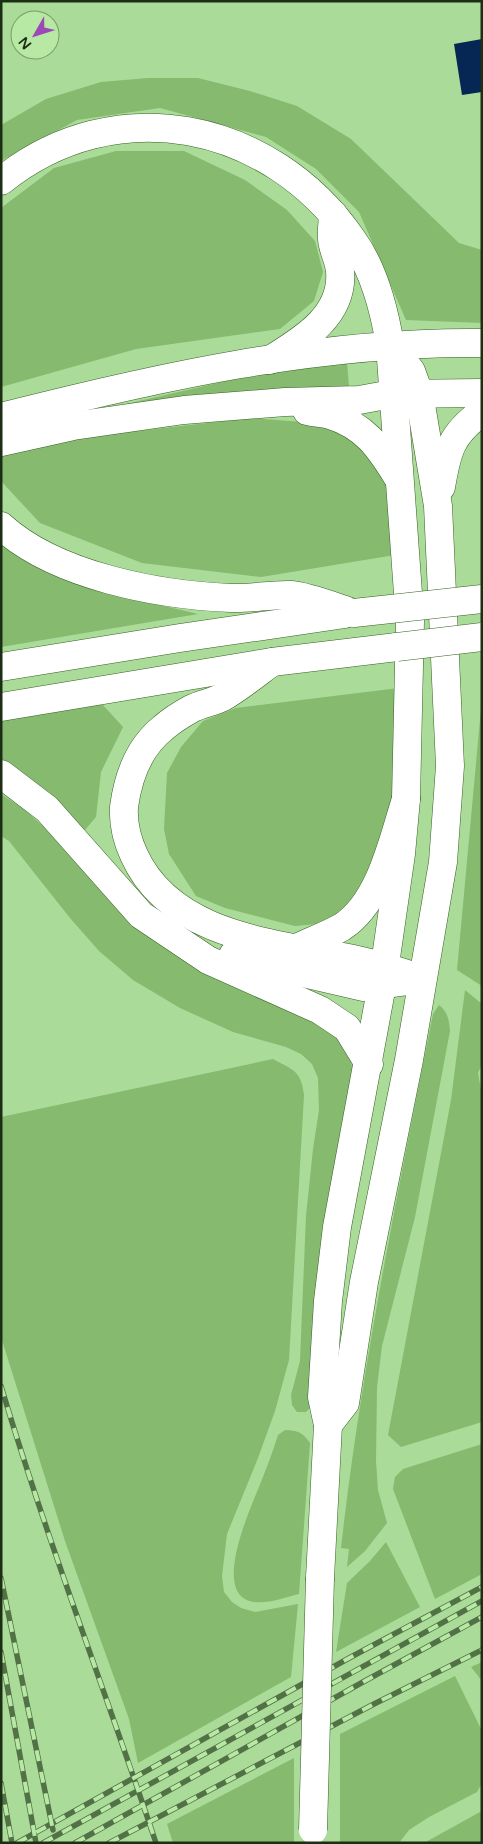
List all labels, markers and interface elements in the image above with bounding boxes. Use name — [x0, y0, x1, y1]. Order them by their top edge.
north arrow — [10, 10, 60, 60]
text: N — [15, 33, 35, 53]

